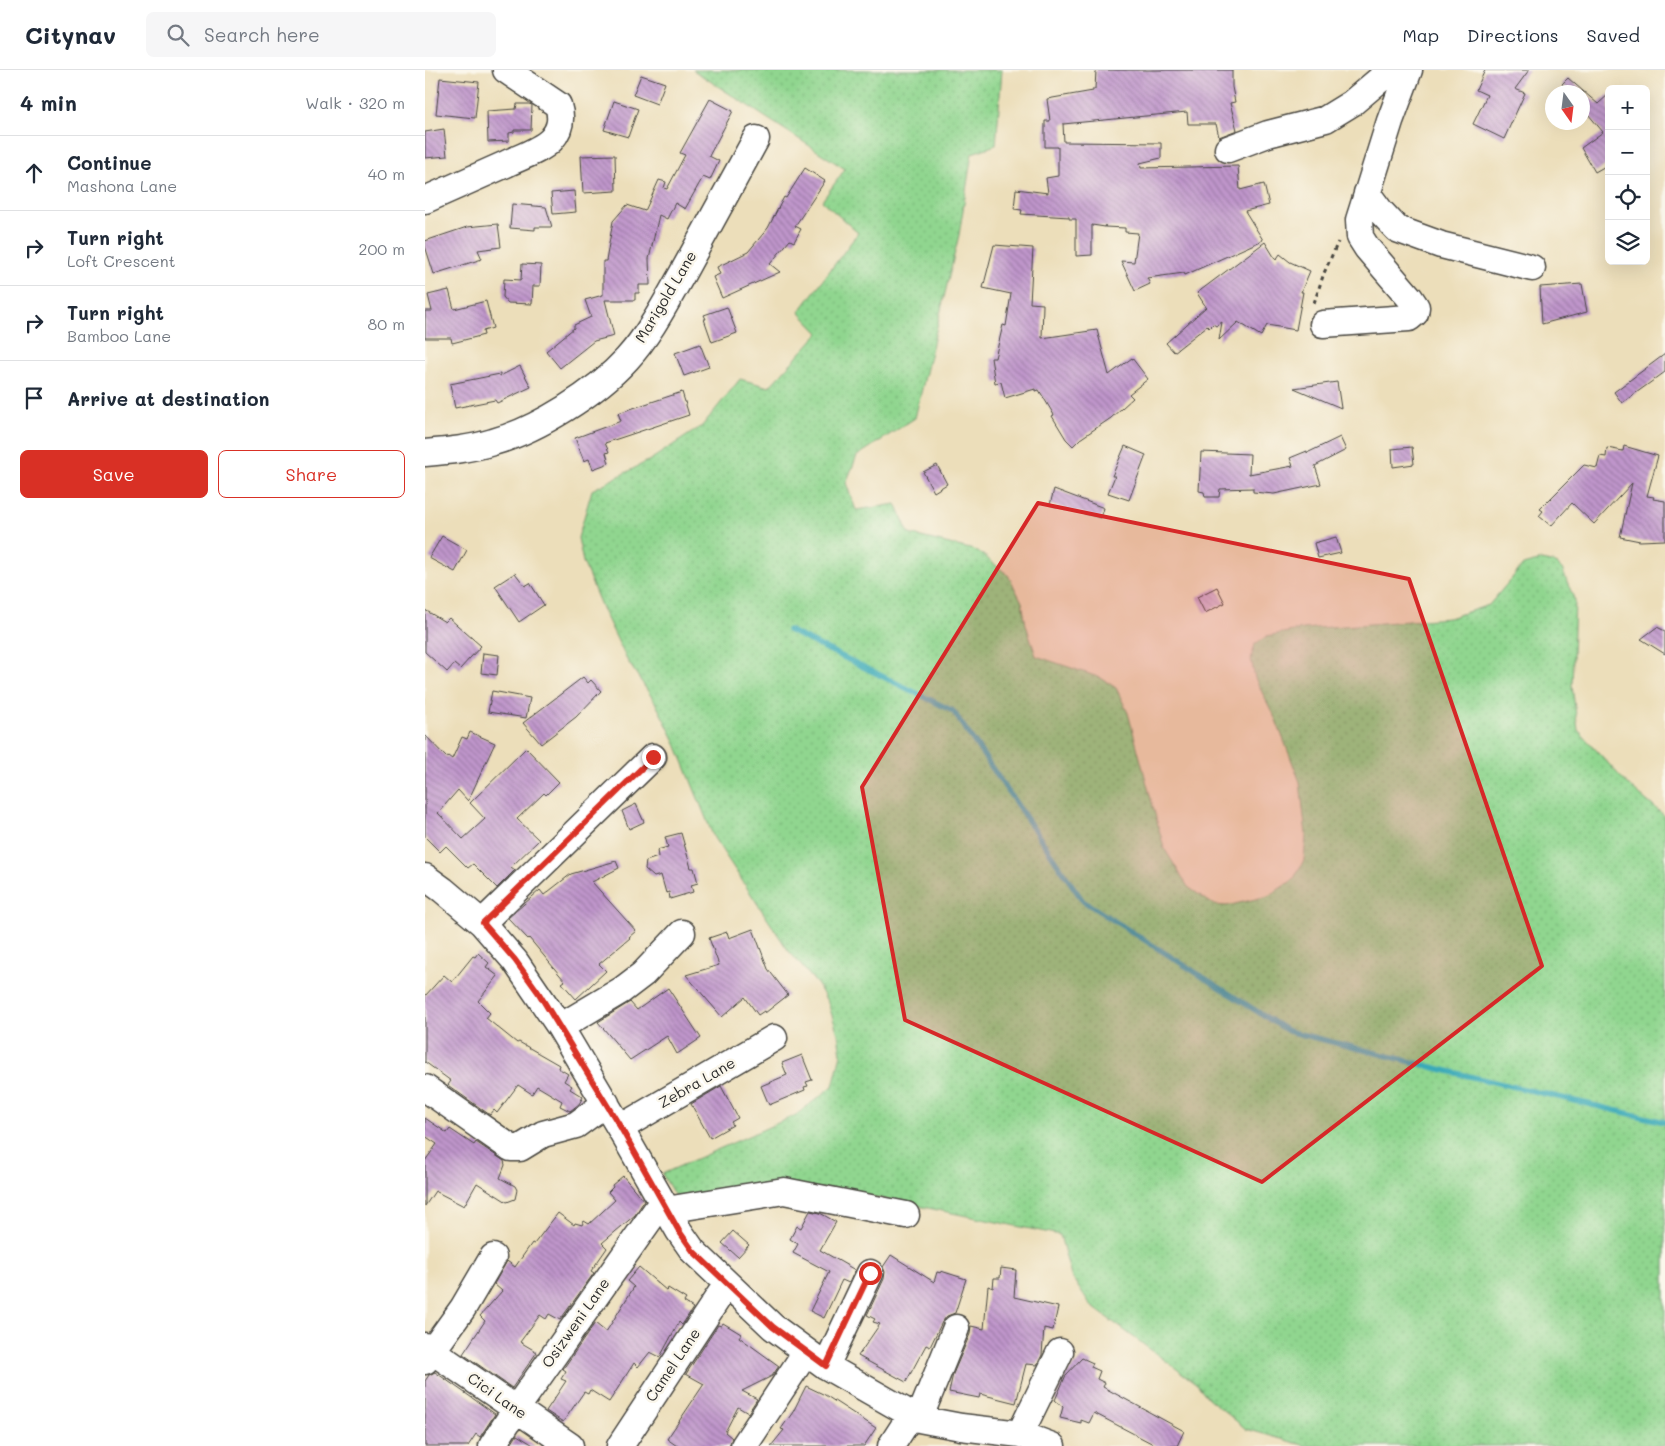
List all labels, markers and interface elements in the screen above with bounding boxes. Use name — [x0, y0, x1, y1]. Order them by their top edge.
search box — [146, 12, 496, 57]
text: Citynav — [25, 19, 116, 50]
icon: search — [164, 21, 192, 49]
text: Search here — [204, 22, 320, 47]
text: Map — [1402, 23, 1439, 47]
text: Directions — [1467, 23, 1559, 47]
text: Saved — [1587, 23, 1640, 47]
north arrow — [1545, 85, 1590, 130]
map controls — [1605, 85, 1650, 265]
button: + — [1605, 85, 1650, 130]
text: 4 min — [20, 89, 77, 116]
text: Walk · 320 m — [305, 92, 405, 113]
button: − — [1605, 130, 1650, 175]
text: Continue — [67, 150, 152, 175]
icon: ahead — [20, 159, 48, 187]
text: 40 m — [368, 163, 405, 184]
text: Mashona Lane — [67, 175, 177, 196]
button: locate — [1605, 175, 1650, 220]
button: layers — [1605, 220, 1650, 265]
text: Turn right — [67, 225, 164, 250]
icon: right — [20, 234, 48, 262]
text: 200 m — [358, 238, 405, 259]
street label: Marigold Lane — [630, 247, 700, 346]
text: Loft Crescent — [67, 250, 176, 271]
text: Turn right — [67, 300, 164, 325]
icon: right — [20, 309, 48, 337]
text: 80 m — [368, 313, 405, 334]
text: Bamboo Lane — [67, 325, 171, 346]
icon: arrive — [20, 384, 48, 412]
text: Arrive at destination — [67, 386, 270, 411]
button: Save — [20, 450, 208, 498]
button: Share — [218, 450, 405, 498]
route end — [642, 746, 665, 769]
street label: Zebra Lane — [654, 1052, 739, 1112]
route start — [859, 1262, 882, 1285]
street label: Osizweni Lane — [537, 1273, 614, 1371]
street label: Camel Lane — [640, 1324, 704, 1405]
street label: Cici Lane — [464, 1367, 531, 1423]

